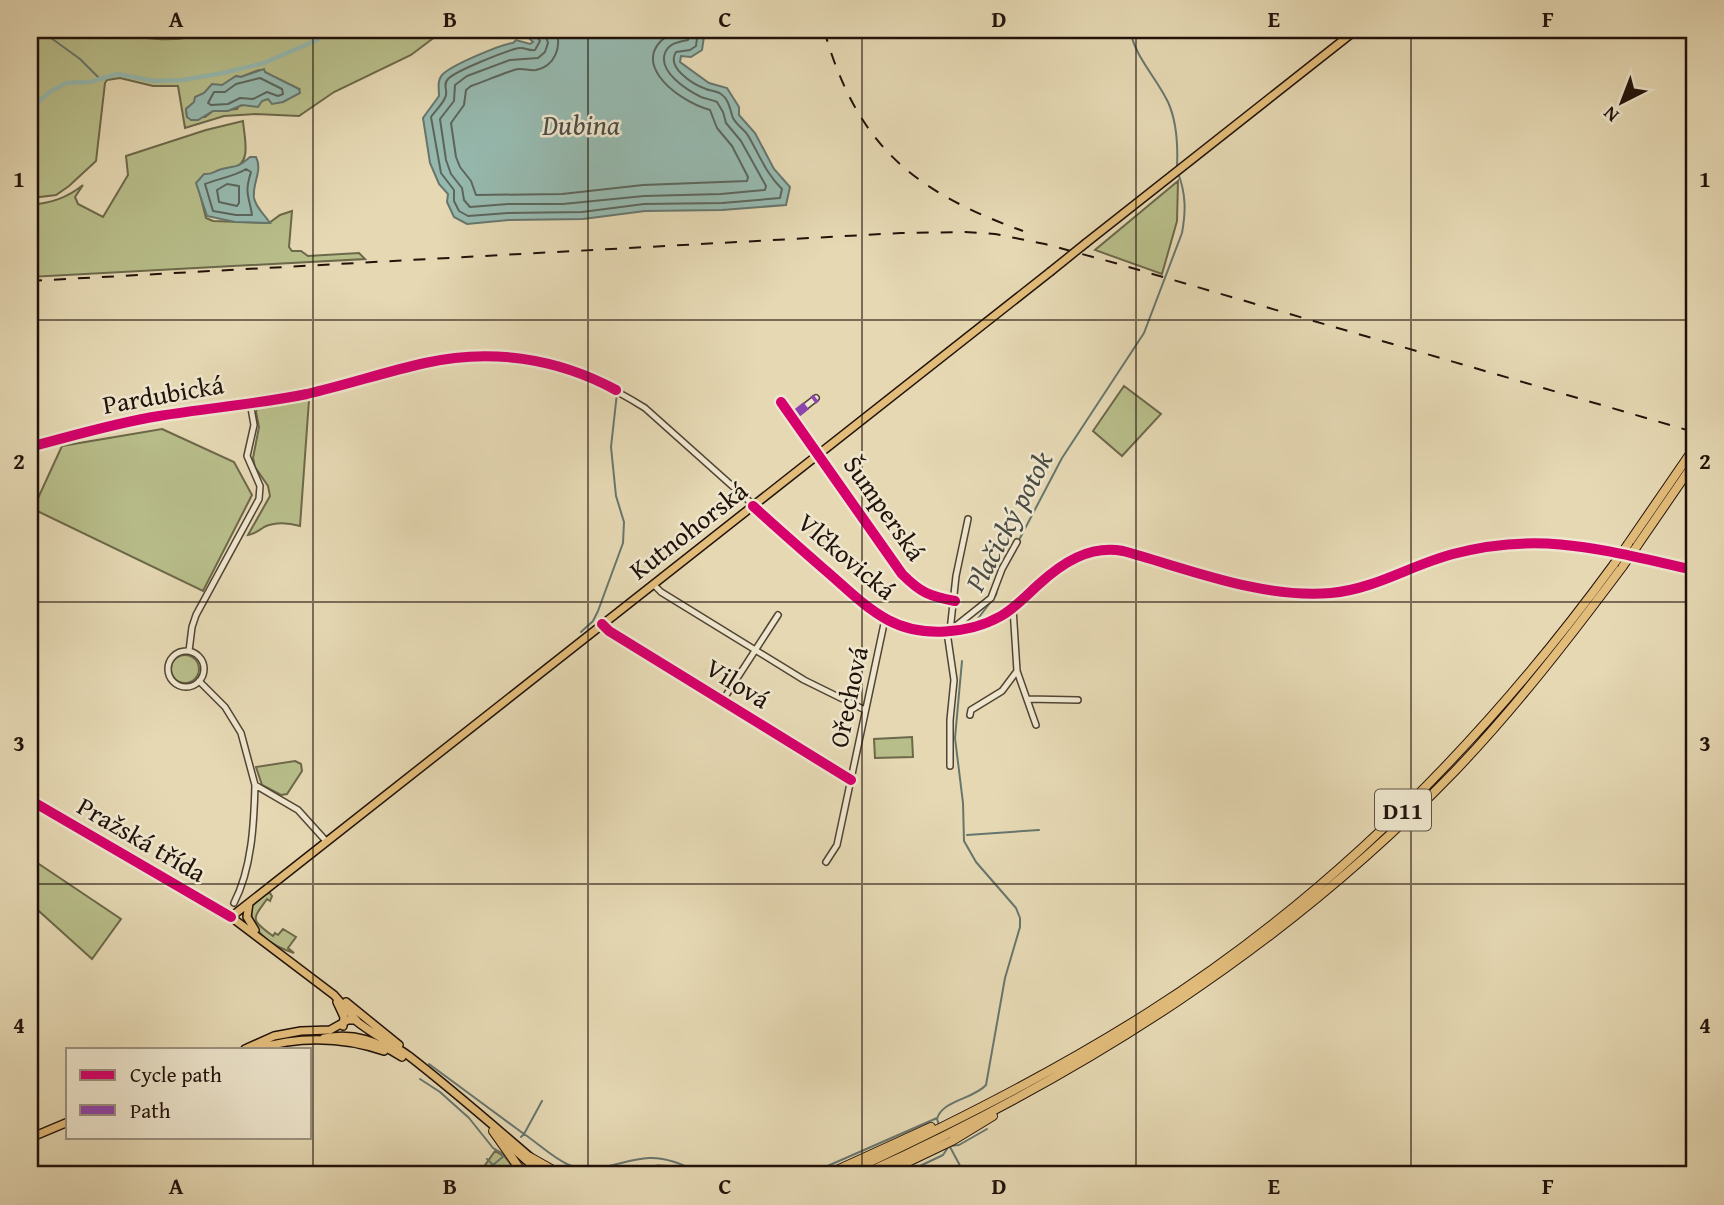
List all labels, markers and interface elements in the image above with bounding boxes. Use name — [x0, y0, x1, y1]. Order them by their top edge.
text: A — [169, 2, 184, 35]
text: B — [443, 2, 457, 35]
text: C — [718, 2, 732, 35]
text: D — [992, 2, 1007, 35]
text: E — [1268, 2, 1280, 35]
text: F — [1542, 2, 1554, 35]
north arrow — [1588, 66, 1658, 136]
text: N — [1596, 100, 1625, 129]
water label: Dubina — [541, 104, 620, 145]
text: 1 — [13, 162, 25, 195]
text: 1 — [1699, 162, 1711, 195]
street label: Pardubická — [100, 364, 227, 424]
text: 2 — [13, 444, 25, 477]
water label: Plačický potok — [953, 444, 1062, 599]
text: 2 — [1699, 444, 1711, 477]
street label: Šumperská — [834, 447, 936, 569]
street label: Kutnohorská — [620, 471, 756, 589]
street label: Vlčkovická — [789, 503, 905, 609]
street label: Ořechová — [818, 642, 878, 751]
street label: Vilová — [698, 648, 778, 718]
text: 3 — [13, 726, 25, 759]
text: 3 — [1699, 726, 1711, 759]
street label: Pražská třída — [70, 786, 214, 892]
road number: D11 — [1375, 790, 1431, 830]
text: 4 — [13, 1008, 25, 1041]
text: 4 — [1699, 1008, 1711, 1041]
legend — [66, 1048, 312, 1138]
text: Cycle path — [130, 1059, 222, 1090]
text: Path — [130, 1095, 171, 1126]
text: A — [169, 1169, 184, 1202]
text: B — [443, 1169, 457, 1202]
text: C — [718, 1169, 732, 1202]
text: D — [992, 1169, 1007, 1202]
text: E — [1268, 1169, 1280, 1202]
text: F — [1542, 1169, 1554, 1202]

